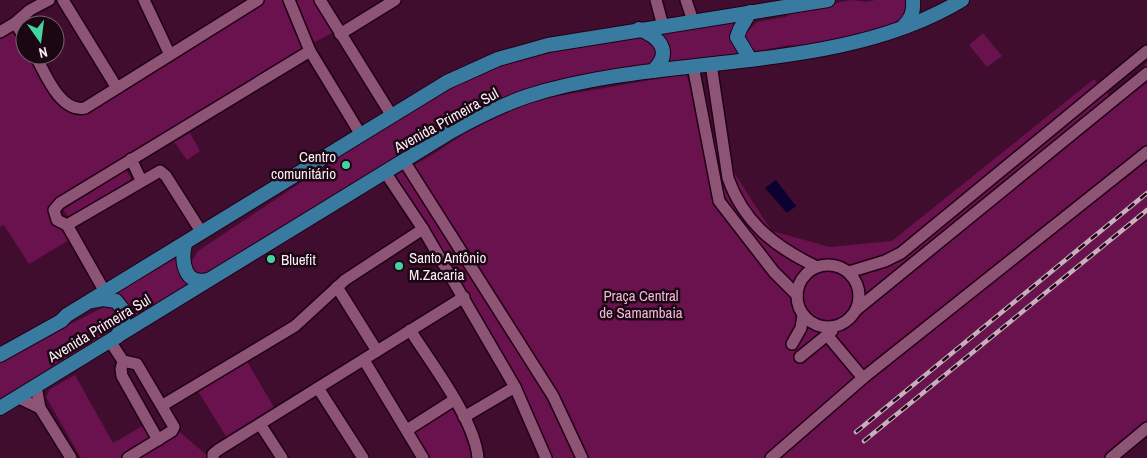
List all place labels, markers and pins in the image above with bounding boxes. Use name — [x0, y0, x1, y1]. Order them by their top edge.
place label: Centro comunitário — [271, 146, 336, 184]
marker: Centro comunitário — [340, 159, 352, 171]
place label: Santo Antônio M.Zacaria — [409, 247, 486, 285]
place label: Bluefit — [281, 249, 316, 270]
marker: Bluefit — [265, 253, 277, 265]
marker: Santo Antônio M.Zacaria — [393, 260, 405, 272]

